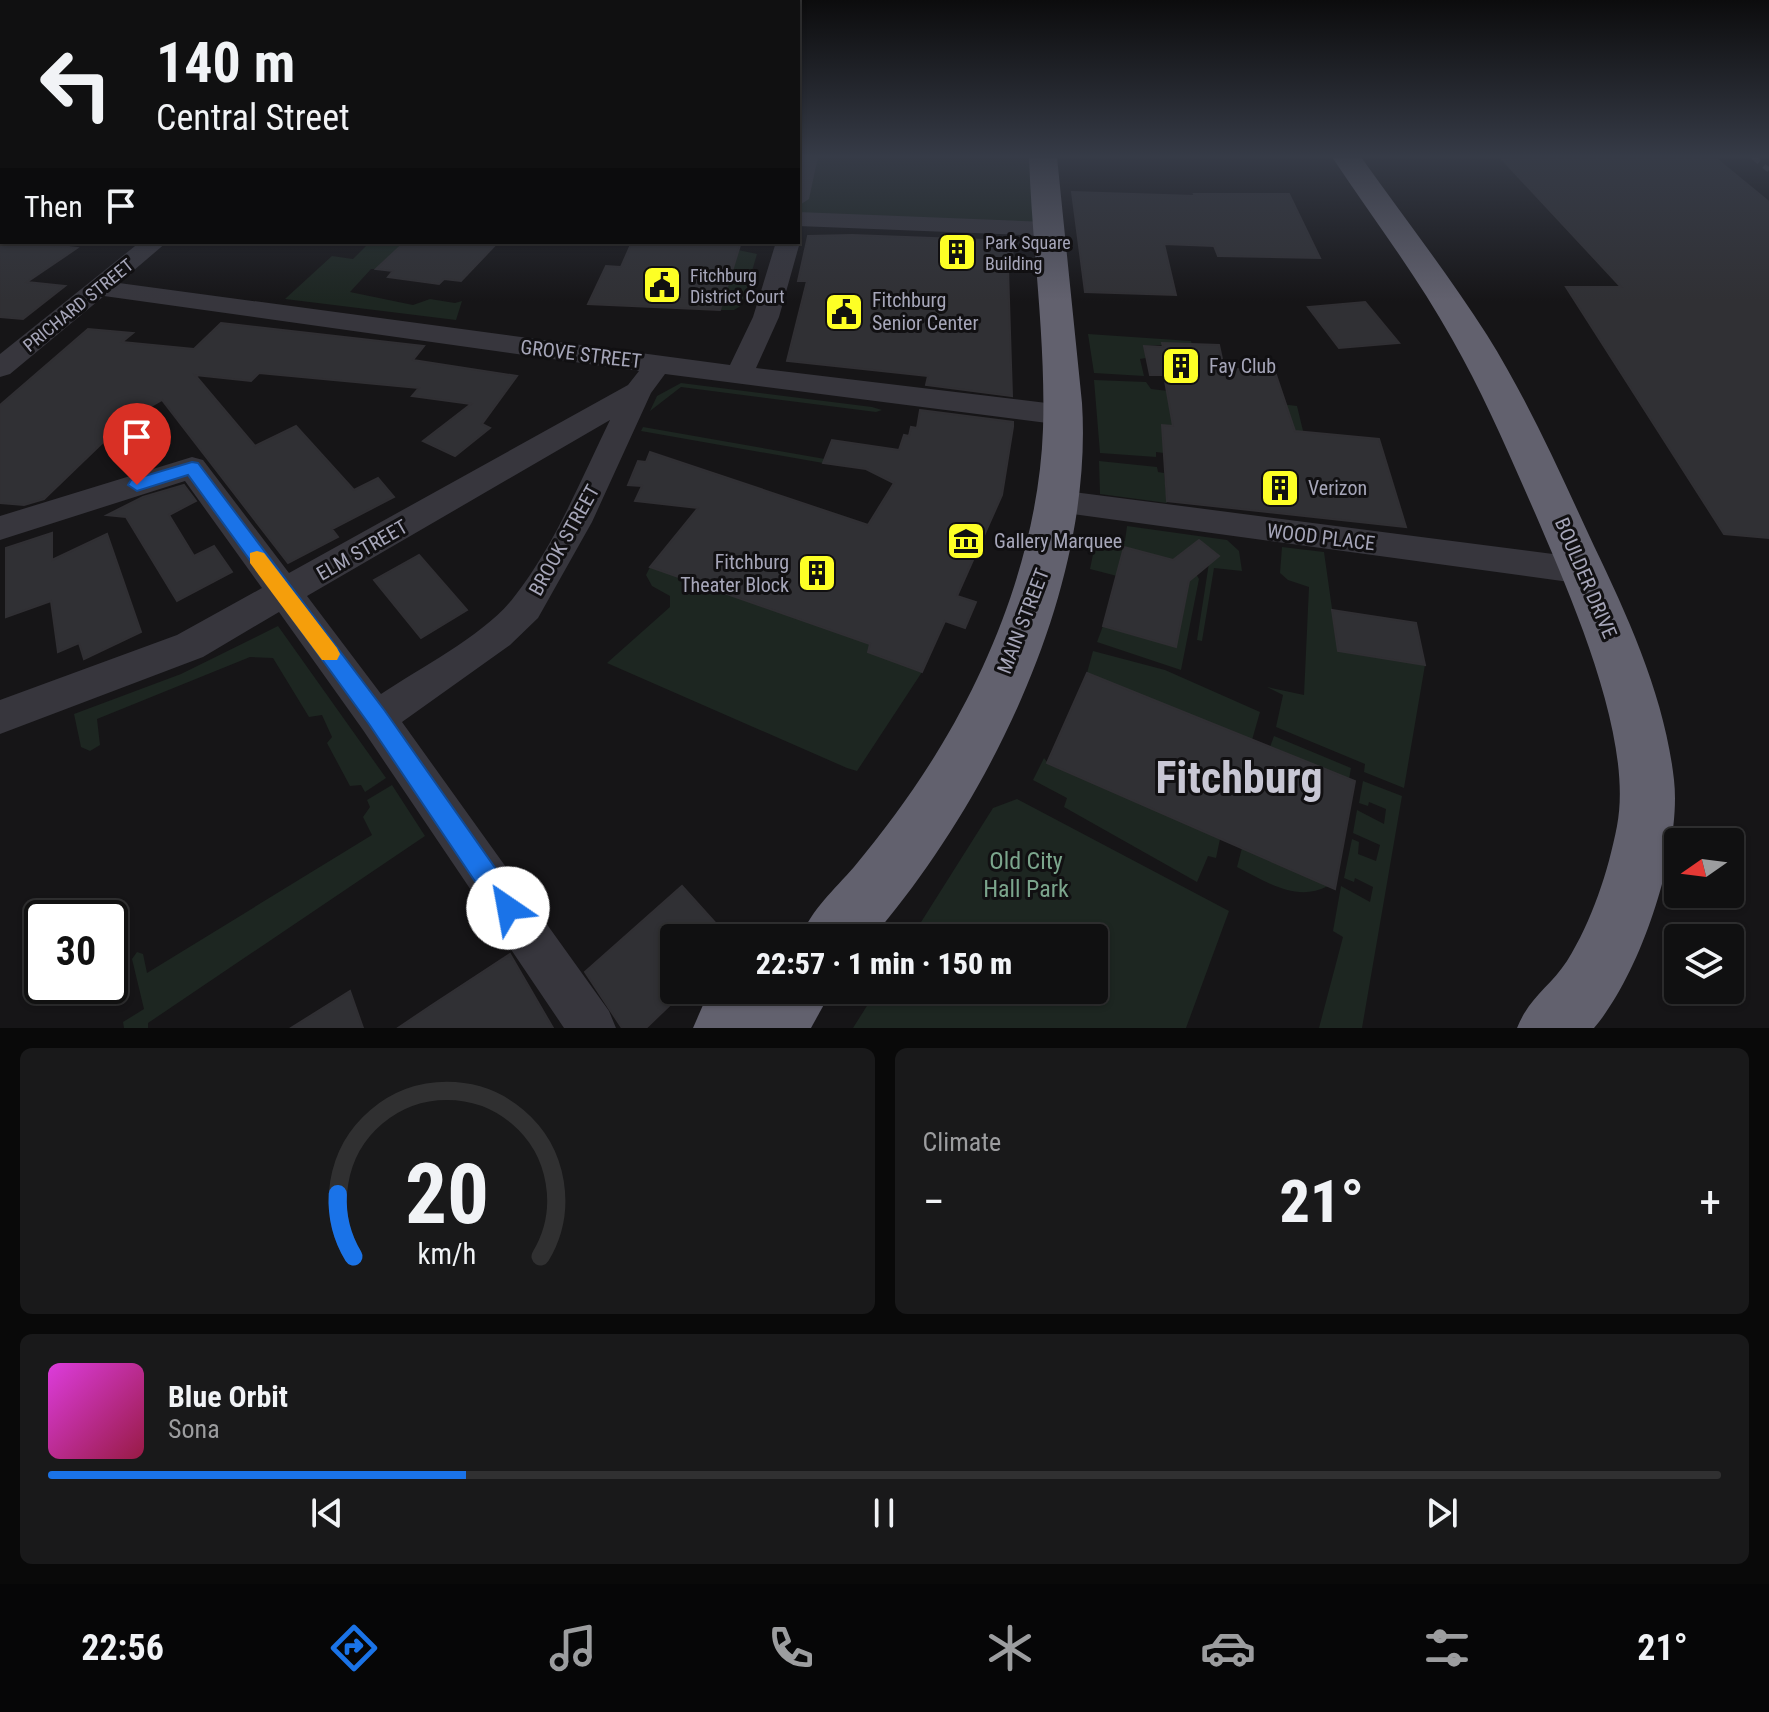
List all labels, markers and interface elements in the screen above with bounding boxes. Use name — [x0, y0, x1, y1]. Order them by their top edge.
text: 140 m — [156, 30, 295, 96]
icon: left — [24, 32, 128, 136]
text: Central Street — [156, 97, 350, 139]
icon: arrive — [99, 184, 143, 228]
text: Then — [24, 189, 83, 224]
building icon: Park Square Building — [936, 231, 978, 273]
place label: Park Square Building — [985, 232, 1071, 274]
street label: PRICHARD STREET — [19, 254, 137, 356]
public building icon: Fitchburg District Court — [641, 264, 683, 306]
place label: Fitchburg District Court — [690, 265, 785, 307]
place label: Fitchburg Senior Center — [872, 288, 979, 335]
public building icon: Fitchburg Senior Center — [823, 291, 865, 333]
street label: GROVE STREET — [519, 335, 643, 373]
building icon: Fay Club — [1160, 345, 1202, 387]
place label: Fay Club — [1209, 354, 1276, 378]
pin — [103, 403, 171, 485]
icon: arrive — [115, 415, 159, 459]
building icon: Verizon — [1259, 467, 1301, 509]
place label: Verizon — [1308, 476, 1367, 500]
street label: BROOK STREET — [524, 480, 604, 600]
street label: ELM STREET — [312, 514, 412, 586]
street label: BOULDER DRIVE — [1550, 514, 1622, 642]
street label: WOOD PLACE — [1266, 518, 1376, 556]
museum icon: Gallery Marquee — [945, 520, 987, 562]
place label: Gallery Marquee — [994, 529, 1122, 553]
place label: Fitchburg Theater Block — [680, 550, 789, 597]
building icon: Fitchburg Theater Block — [796, 552, 838, 594]
street label: MAIN STREET — [992, 565, 1054, 677]
district label: Fitchburg — [1155, 752, 1323, 804]
north arrow — [1664, 828, 1744, 908]
map controls — [1664, 828, 1744, 1004]
park label: Old City Hall Park — [983, 847, 1069, 903]
position arrow — [466, 866, 550, 950]
speed limit sign: 30 — [24, 900, 128, 1004]
button: layers — [1664, 924, 1744, 1004]
text: 22:57 · 1 min · 150 m — [756, 946, 1012, 981]
text: Climate — [923, 1127, 1001, 1157]
text: 20 — [405, 1146, 489, 1243]
text: 21° — [1280, 1166, 1364, 1237]
text: − — [923, 1176, 945, 1228]
text: + — [1699, 1176, 1721, 1228]
text: km/h — [418, 1237, 477, 1271]
text: Blue Orbit — [168, 1379, 288, 1414]
text: Sona — [168, 1414, 220, 1444]
icon: previous — [305, 1491, 349, 1535]
icon: pause — [862, 1491, 906, 1535]
icon: next — [1420, 1491, 1464, 1535]
icon: directions — [326, 1620, 382, 1676]
icon: music — [545, 1620, 601, 1676]
icon: phone — [763, 1620, 819, 1676]
icon: climate — [982, 1620, 1038, 1676]
icon: car — [1200, 1620, 1256, 1676]
icon: filters — [1419, 1620, 1475, 1676]
text: 22:56 — [81, 1627, 164, 1669]
text: 21° — [1637, 1627, 1688, 1669]

